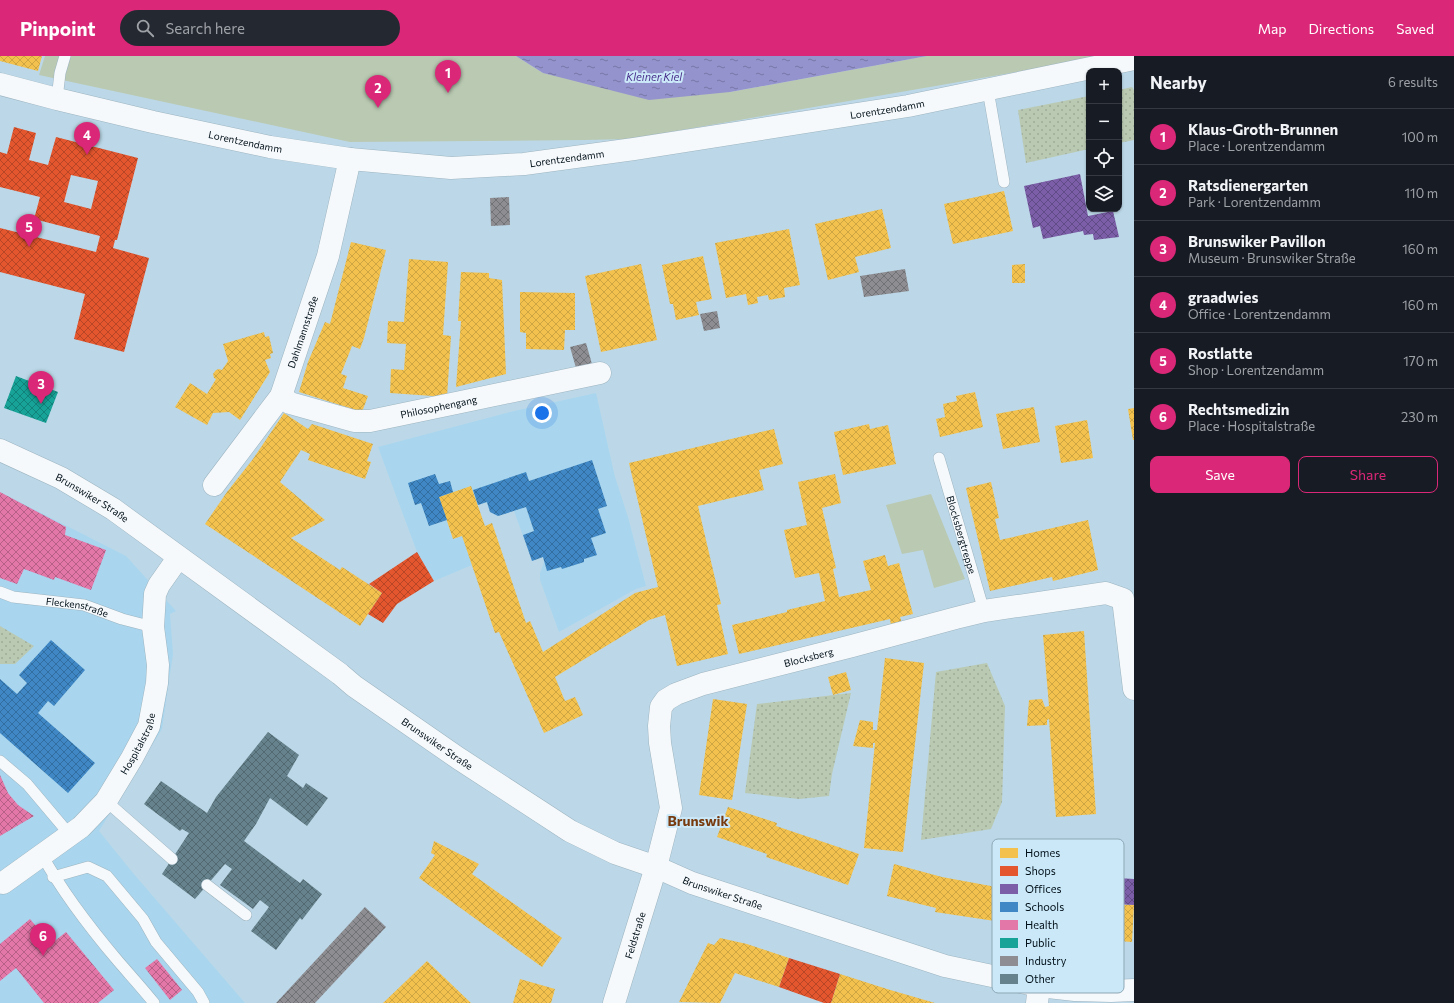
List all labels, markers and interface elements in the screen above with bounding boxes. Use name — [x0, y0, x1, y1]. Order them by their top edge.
search box — [120, 10, 400, 46]
text: Pinpoint — [20, 17, 96, 40]
icon: search — [134, 17, 156, 39]
text: Search here — [166, 19, 245, 37]
text: Map — [1258, 20, 1287, 37]
text: Directions — [1309, 20, 1374, 37]
text: Saved — [1396, 20, 1434, 37]
pin: 1 — [435, 60, 461, 93]
map controls — [1086, 68, 1122, 212]
button: + — [1086, 68, 1122, 104]
water label: Kleiner Kiel — [626, 70, 682, 83]
text: Nearby — [1150, 72, 1207, 93]
text: 6 results — [1388, 74, 1438, 90]
pin: 2 — [365, 75, 391, 108]
street label: Lorentzendamm — [849, 97, 925, 121]
button: − — [1086, 104, 1122, 140]
text: Klaus-Groth-Brunnen — [1188, 120, 1338, 138]
pin: 4 — [74, 122, 100, 155]
street label: Lorentzendamm — [207, 128, 283, 155]
text: 1 — [1160, 129, 1166, 145]
text: 100 m — [1402, 129, 1438, 145]
text: Place · Lorentzendamm — [1188, 138, 1325, 154]
button: locate — [1086, 140, 1122, 176]
street label: Lorentzendamm — [529, 147, 605, 169]
button: layers — [1086, 176, 1122, 212]
text: Ratsdienergarten — [1188, 176, 1308, 194]
text: 2 — [1159, 185, 1167, 201]
text: 110 m — [1405, 185, 1438, 201]
text: Park · Lorentzendamm — [1188, 194, 1321, 210]
pin: 5 — [16, 214, 42, 247]
text: Brunswiker Pavillon — [1188, 232, 1326, 250]
text: 3 — [1159, 241, 1167, 257]
text: 160 m — [1402, 241, 1438, 257]
text: Museum · Brunswiker Straße — [1188, 250, 1356, 266]
text: graadwies — [1188, 288, 1258, 306]
street label: Dahlmannstraße — [285, 294, 320, 370]
text: 4 — [1159, 297, 1167, 313]
text: 160 m — [1402, 297, 1438, 313]
text: Office · Lorentzendamm — [1188, 306, 1331, 322]
text: Rostlatte — [1188, 344, 1252, 362]
text: 5 — [1159, 353, 1167, 369]
text: 170 m — [1403, 353, 1438, 369]
text: Shop · Lorentzendamm — [1188, 362, 1324, 378]
pin: 3 — [28, 371, 54, 404]
street label: Philosophengang — [399, 393, 479, 421]
text: Rechtsmedizin — [1188, 400, 1290, 418]
your location — [532, 403, 552, 423]
text: 6 — [1159, 409, 1167, 425]
text: 230 m — [1401, 409, 1438, 425]
text: Place · Hospitalstraße — [1188, 418, 1315, 434]
button: Save — [1150, 456, 1290, 493]
button: Share — [1298, 456, 1438, 493]
street label: Brunswiker Straße — [54, 470, 131, 525]
street label: Blocksbergtreppe — [944, 494, 979, 575]
street label: Fleckenstraße — [45, 595, 110, 619]
street label: Blocksberg — [783, 645, 835, 669]
street label: Hospitalstraße — [118, 712, 157, 777]
street label: Brunswiker Straße — [399, 715, 475, 772]
district label: Brunswik — [667, 812, 729, 829]
legend — [992, 839, 1124, 993]
text: Homes — [1025, 846, 1060, 859]
text: Shops — [1025, 864, 1056, 877]
street label: Brunswiker Straße — [681, 874, 764, 912]
text: Offices — [1025, 882, 1062, 895]
text: Schools — [1025, 900, 1064, 913]
street label: Feldstraße — [622, 910, 648, 960]
text: Health — [1025, 918, 1058, 931]
pin: 6 — [30, 923, 56, 956]
text: Public — [1025, 936, 1056, 949]
text: Industry — [1025, 954, 1067, 967]
text: Other — [1025, 972, 1056, 985]

